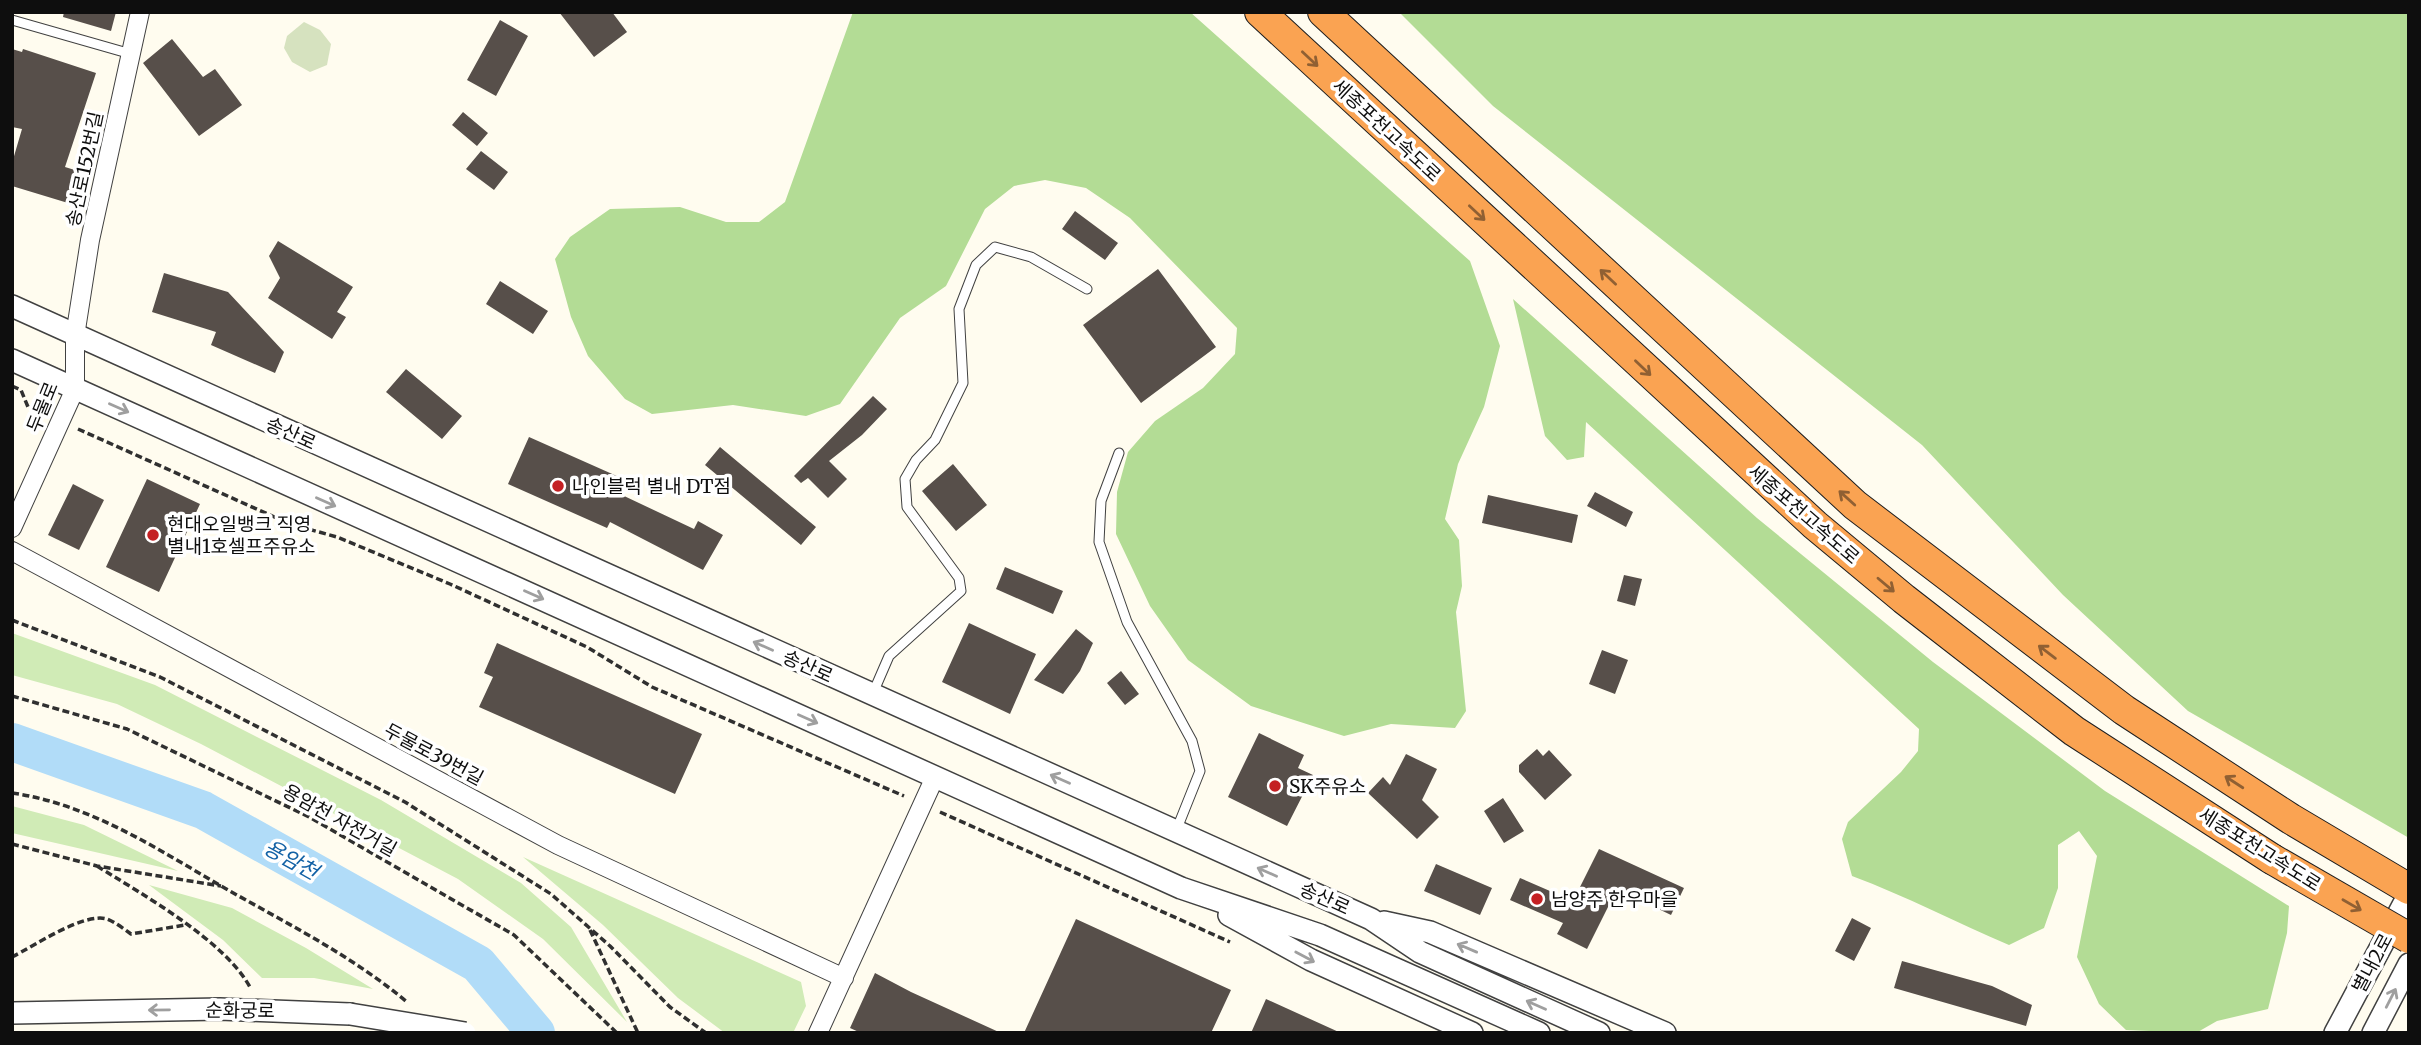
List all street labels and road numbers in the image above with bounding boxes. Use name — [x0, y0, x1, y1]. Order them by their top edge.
street label: 세종포천고속도로 — [1328, 74, 1446, 186]
street label: 송산로152번길 — [60, 109, 108, 229]
street label: 두물로 — [21, 378, 63, 436]
street label: 송산로 — [262, 411, 320, 455]
street label: 세종포천고속도로 — [1743, 459, 1865, 569]
street label: 송산로 — [779, 644, 837, 688]
street label: 두물로39번길 — [380, 718, 488, 790]
street label: 용암천 자전거길 — [279, 779, 401, 861]
street label: 세종포천고속도로 — [2194, 802, 2326, 896]
street label: 송산로 — [1296, 876, 1354, 920]
street label: 별내2로 — [2346, 929, 2398, 997]
street label: 순화궁로 — [205, 997, 275, 1023]

